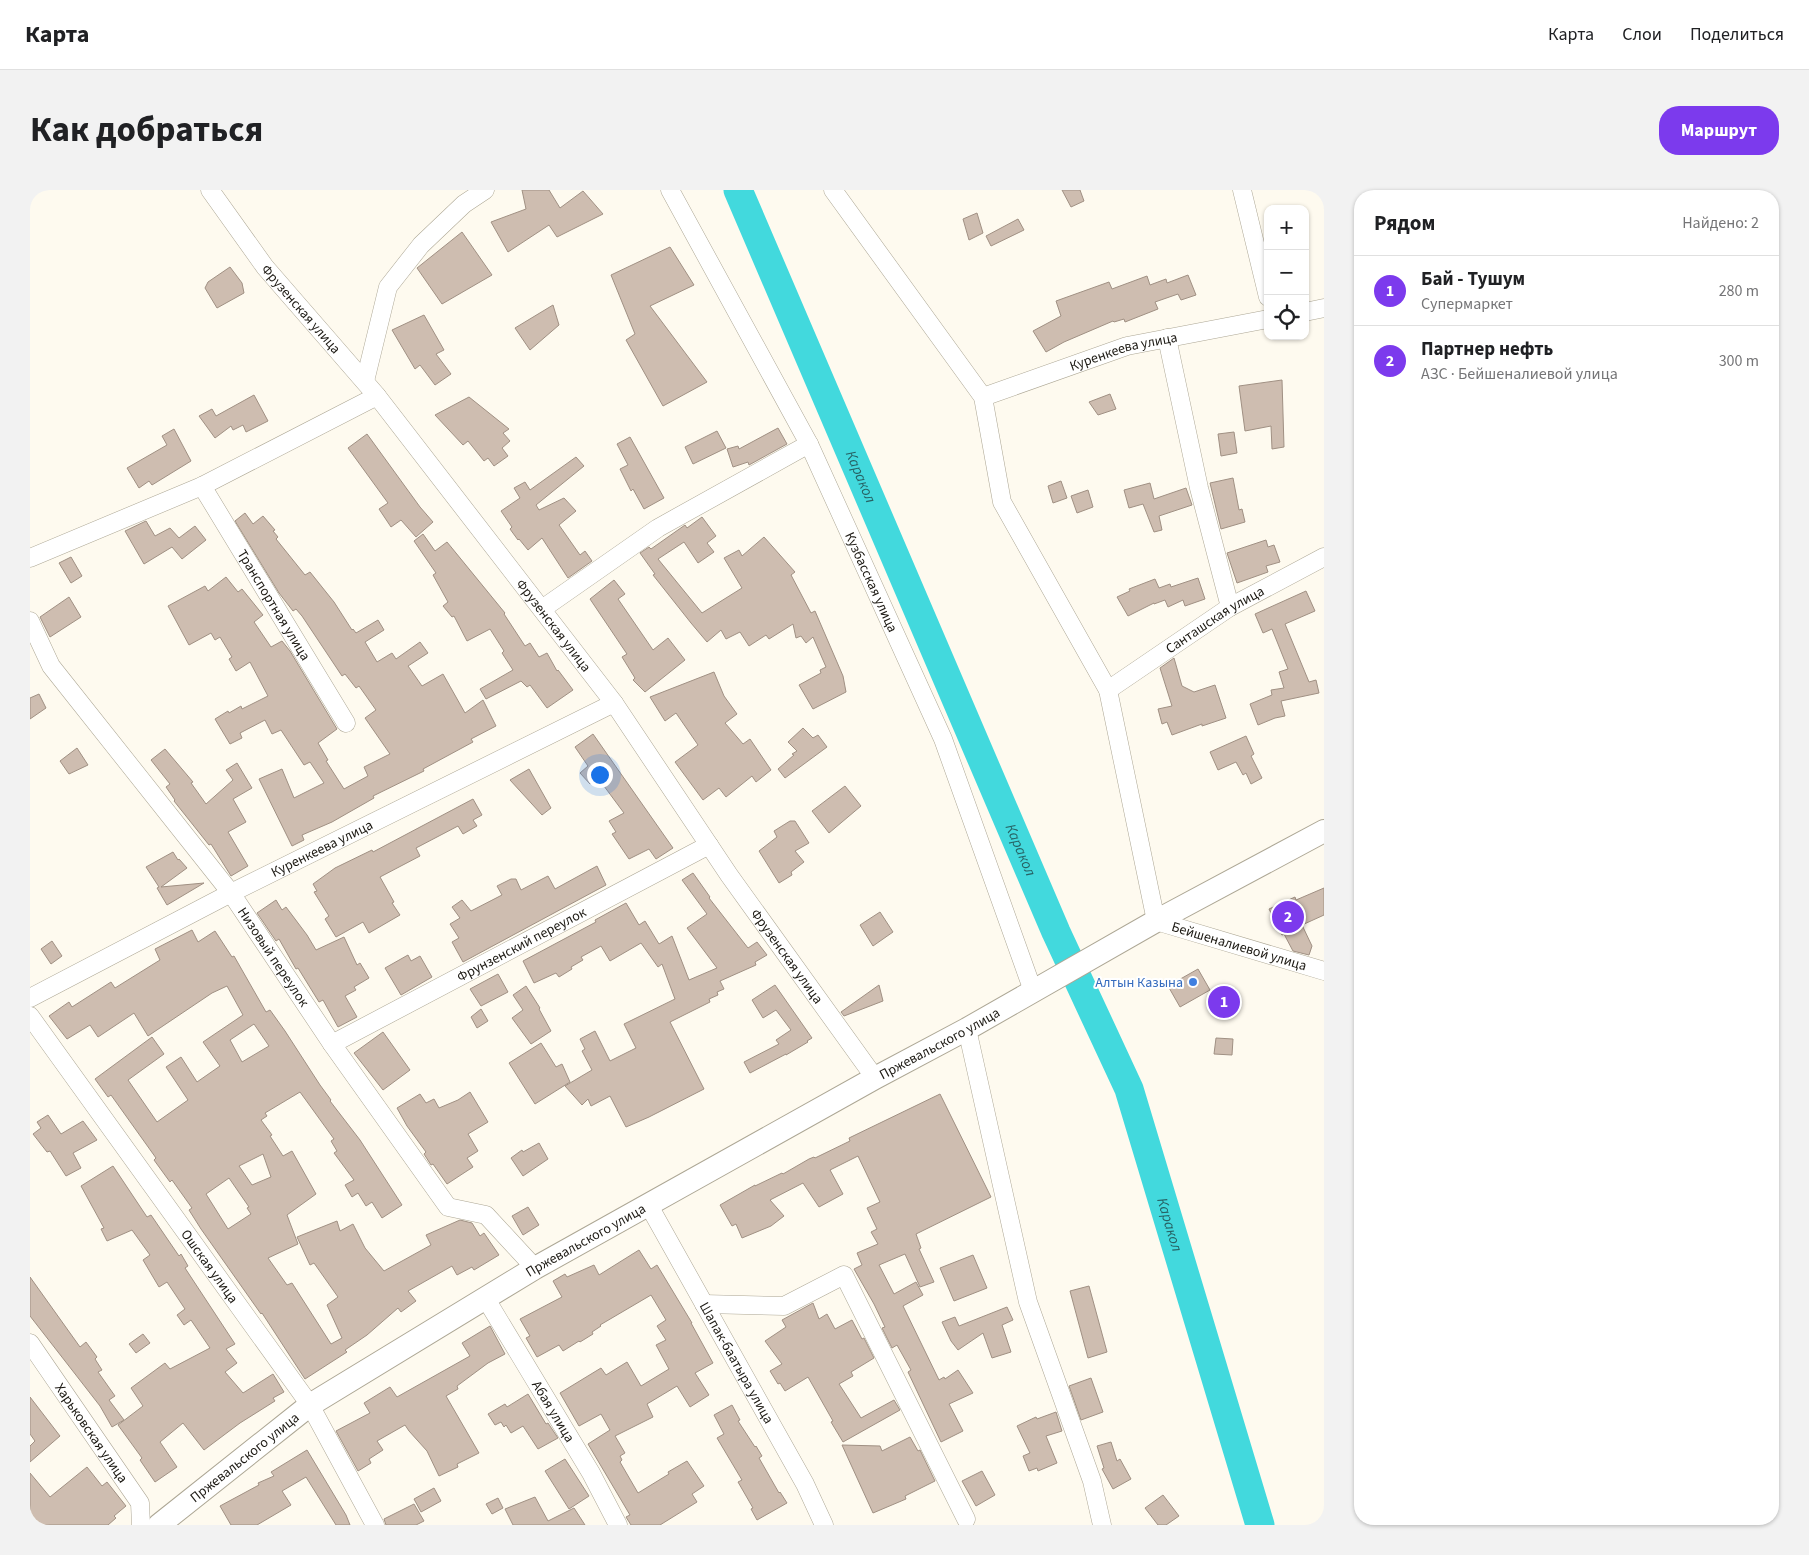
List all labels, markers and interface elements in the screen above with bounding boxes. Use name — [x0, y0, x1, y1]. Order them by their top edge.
text: Карта — [25, 17, 89, 52]
text: Карта — [1548, 22, 1594, 47]
text: Слои — [1622, 22, 1662, 47]
text: Поделиться — [1690, 22, 1784, 47]
text: Как добраться — [30, 105, 263, 155]
button: Маршрут — [1659, 106, 1779, 155]
map controls — [1264, 205, 1309, 340]
button: + — [1264, 205, 1309, 250]
text: Рядом — [1374, 208, 1435, 238]
text: Найдено: 2 — [1682, 212, 1759, 234]
button: − — [1264, 250, 1309, 295]
street label: Фрузенская улица — [256, 260, 345, 359]
text: Бай - Тушум — [1421, 266, 1525, 293]
text: 1 — [1386, 280, 1394, 302]
text: 280 m — [1719, 280, 1759, 302]
text: Супермаркет — [1421, 293, 1513, 315]
button: locate — [1264, 295, 1309, 340]
street label: Куренкеева улица — [1067, 328, 1179, 377]
text: Партнер нефть — [1421, 336, 1553, 363]
text: 2 — [1386, 350, 1394, 372]
text: 300 m — [1719, 350, 1759, 372]
text: АЗС · Бейшеналиевой улица — [1421, 363, 1618, 385]
water label: Каракол — [840, 447, 881, 507]
street label: Кузбасская улица — [839, 529, 902, 636]
street label: Транспортная улица — [232, 546, 315, 665]
street label: Фрузенская улица — [511, 575, 595, 676]
street label: Санташская улица — [1162, 582, 1268, 659]
your location — [587, 762, 613, 788]
street label: Куренкеева улица — [268, 815, 376, 883]
water label: Каракол — [1000, 821, 1041, 880]
pin: 2 — [1272, 898, 1304, 936]
street label: Низовый переулок — [232, 903, 313, 1011]
street label: Фрунзенский переулок — [454, 903, 590, 987]
street label: Фрузенская улица — [745, 905, 827, 1008]
street label: Бейшеналиевой улица — [1169, 917, 1309, 976]
place label: Алтын Казына — [1095, 973, 1183, 993]
marker: Алтын Казына — [1187, 976, 1199, 988]
pin: 1 — [1208, 983, 1240, 1021]
street label: Пржевальского улица — [876, 1003, 1004, 1085]
water label: Каракол — [1151, 1195, 1187, 1254]
street label: Пржевальского улица — [522, 1199, 649, 1282]
street label: Ошская улица — [176, 1225, 243, 1308]
street label: Шапак-баатыра улица — [694, 1299, 778, 1428]
street label: Абая улица — [526, 1377, 579, 1446]
street label: Харьковская улица — [49, 1379, 132, 1487]
street label: Пржевальского улица — [186, 1408, 304, 1508]

